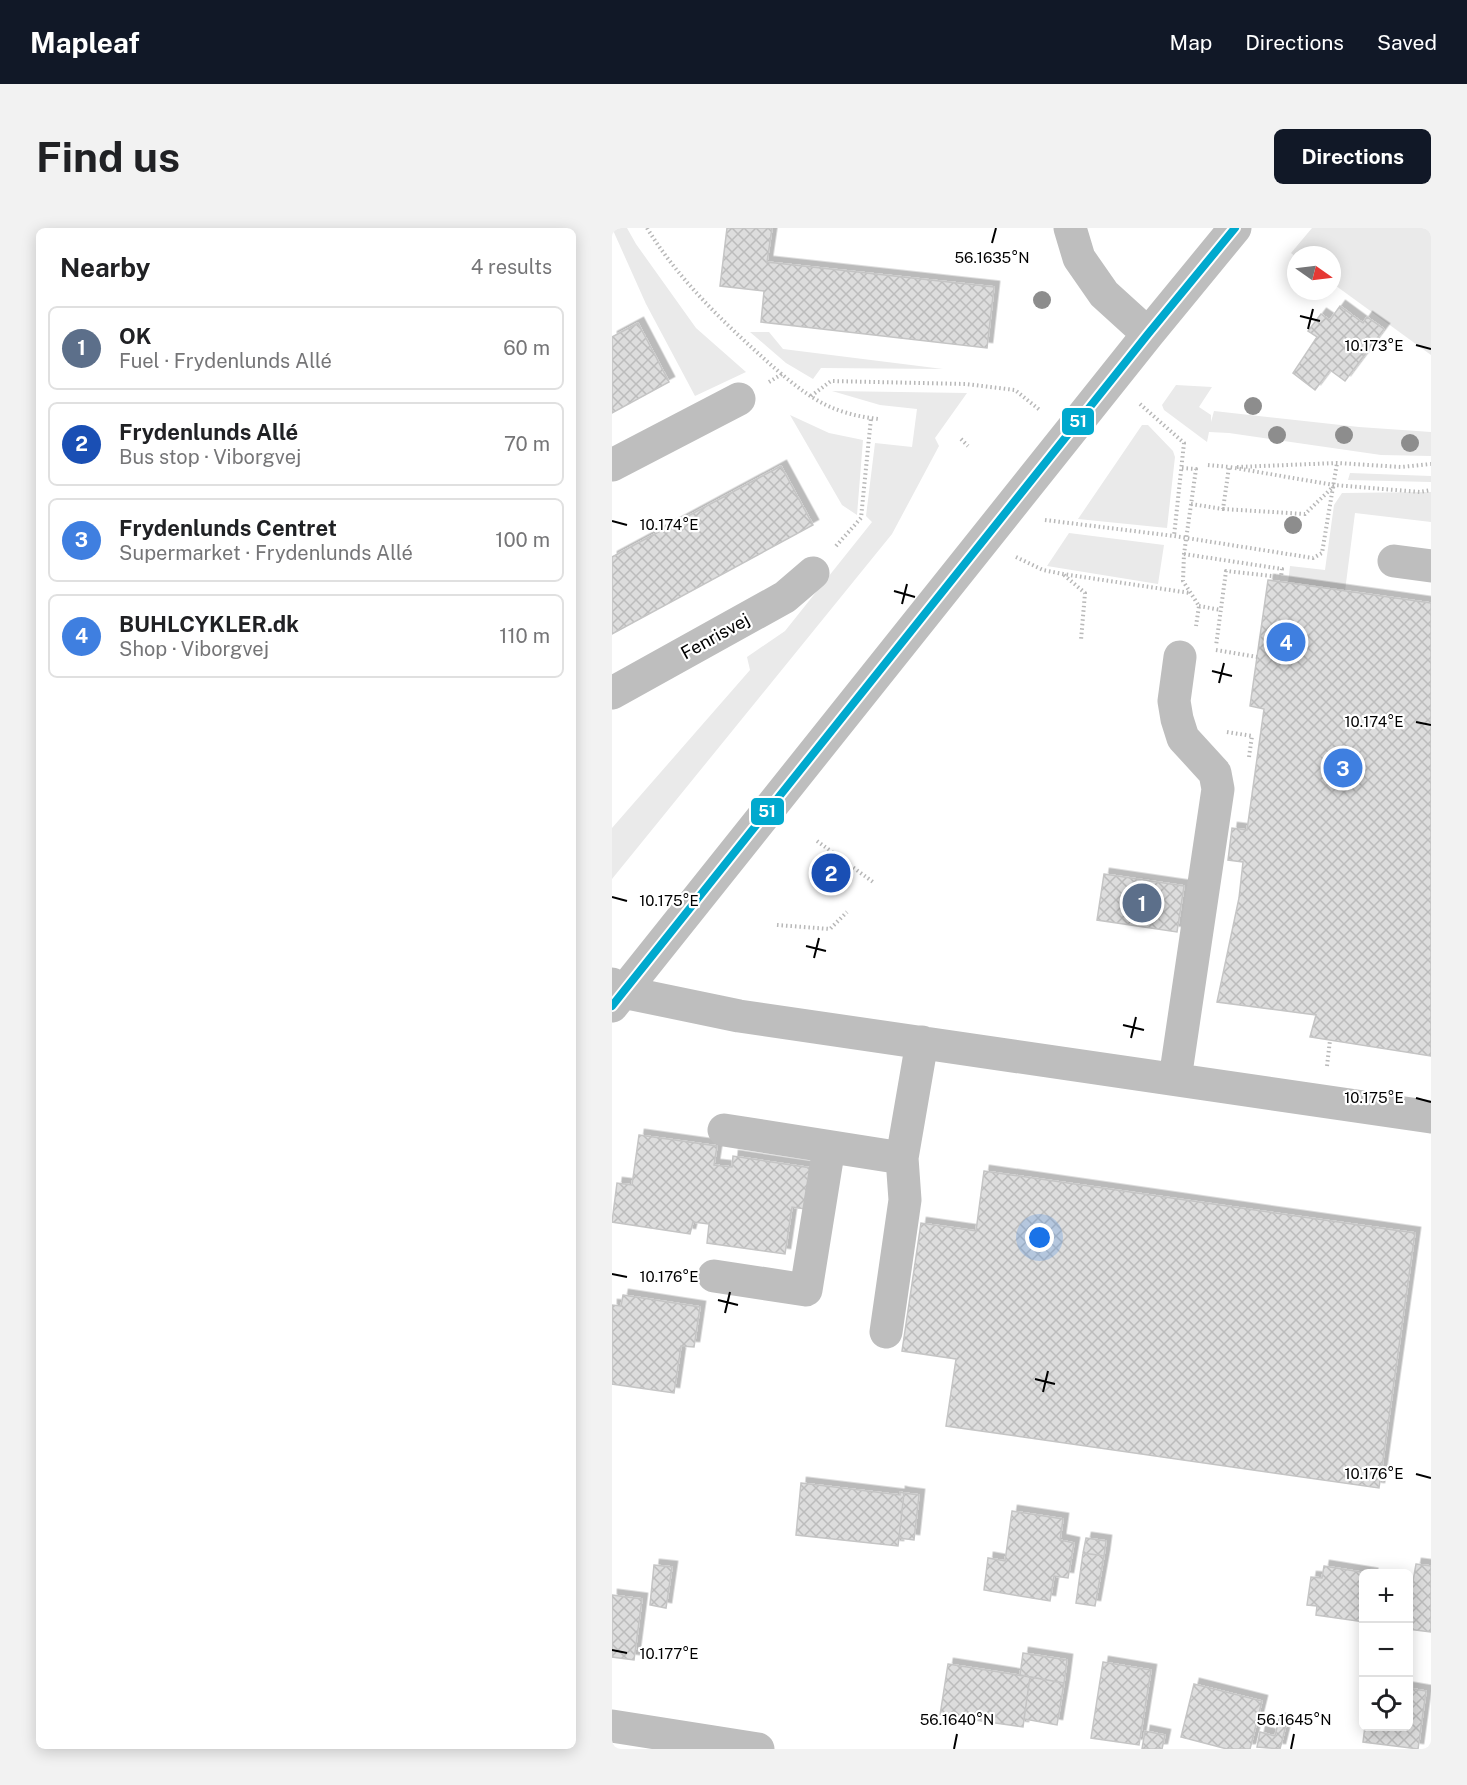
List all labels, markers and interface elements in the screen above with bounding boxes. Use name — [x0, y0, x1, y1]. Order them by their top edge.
text: Mapleaf — [30, 26, 140, 59]
text: Map — [1170, 30, 1212, 55]
text: Directions — [1245, 30, 1344, 55]
text: Saved — [1377, 30, 1437, 55]
button: Directions — [1274, 129, 1431, 184]
text: Find us — [36, 132, 180, 181]
north arrow — [1287, 246, 1341, 300]
text: 56.1635°N — [955, 249, 1029, 266]
text: Nearby — [60, 252, 150, 283]
text: 4 results — [471, 255, 552, 279]
text: OK — [119, 323, 152, 349]
text: 1 — [77, 336, 86, 360]
text: 60 m — [503, 336, 550, 360]
text: 10.173°E — [1344, 337, 1404, 354]
text: Fuel · Frydenlunds Allé — [119, 349, 332, 373]
line badge: 51 — [1061, 407, 1095, 436]
text: 51 — [1069, 412, 1087, 431]
text: Frydenlunds Allé — [119, 419, 298, 445]
text: 2 — [75, 432, 88, 456]
text: 70 m — [504, 432, 550, 456]
text: Bus stop · Viborgvej — [119, 445, 301, 469]
text: Frydenlunds Centret — [119, 515, 337, 541]
text: 10.174°E — [639, 516, 699, 533]
text: 3 — [75, 528, 88, 552]
text: 100 m — [495, 528, 550, 552]
text: Supermarket · Frydenlunds Allé — [119, 541, 413, 565]
street label: Fenrisvej — [677, 609, 753, 663]
text: BUHLCYKLER.dk — [119, 611, 299, 637]
pin: 4 — [1266, 620, 1306, 664]
text: 4 — [75, 624, 88, 648]
text: 110 m — [499, 624, 550, 648]
text: Shop · Viborgvej — [119, 637, 269, 661]
text: 10.174°E — [1344, 713, 1404, 730]
pin: 3 — [1324, 746, 1362, 790]
line badge: 51 — [750, 797, 785, 826]
text: 51 — [758, 802, 776, 821]
pin: 2 — [812, 850, 850, 896]
pin: 1 — [1122, 880, 1162, 926]
text: 10.175°E — [639, 892, 699, 909]
text: 10.175°E — [1344, 1089, 1404, 1106]
your location — [1025, 1223, 1054, 1252]
text: 10.176°E — [639, 1268, 699, 1285]
text: 10.176°E — [1344, 1465, 1404, 1482]
map controls — [1359, 1569, 1413, 1731]
button: + — [1359, 1569, 1413, 1623]
button: − — [1359, 1623, 1413, 1677]
text: 10.177°E — [639, 1645, 699, 1662]
button: locate — [1359, 1677, 1413, 1731]
text: 56.1640°N — [920, 1711, 994, 1728]
text: 56.1645°N — [1257, 1711, 1331, 1728]

